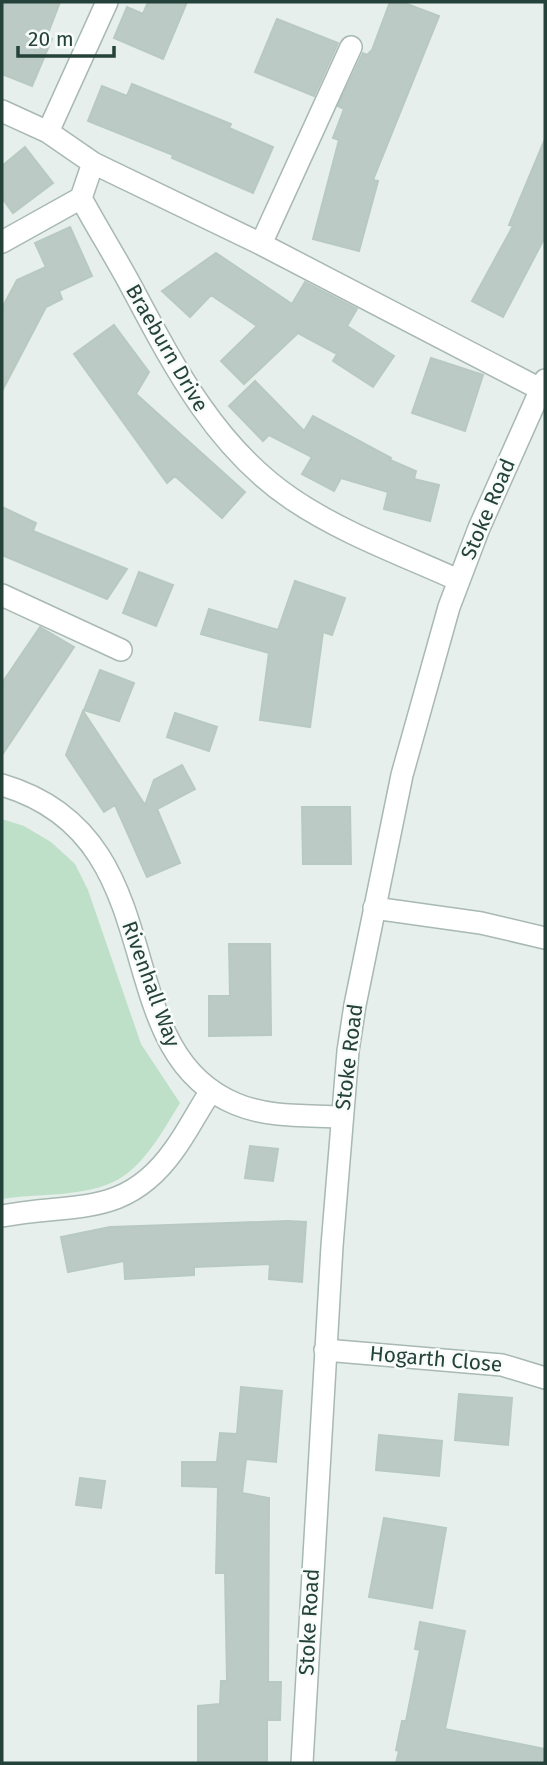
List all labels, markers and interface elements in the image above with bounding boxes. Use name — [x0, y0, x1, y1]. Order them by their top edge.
scale bar — [18, 14, 114, 58]
text: 20 m — [28, 26, 74, 52]
street label: Braeburn Drive — [120, 280, 214, 416]
street label: Stoke Road — [455, 455, 521, 563]
street label: Rivenhall Way — [116, 917, 186, 1051]
street label: Stoke Road — [330, 1002, 368, 1112]
street label: Hogarth Close — [369, 1340, 503, 1378]
street label: Stoke Road — [293, 1568, 325, 1676]

